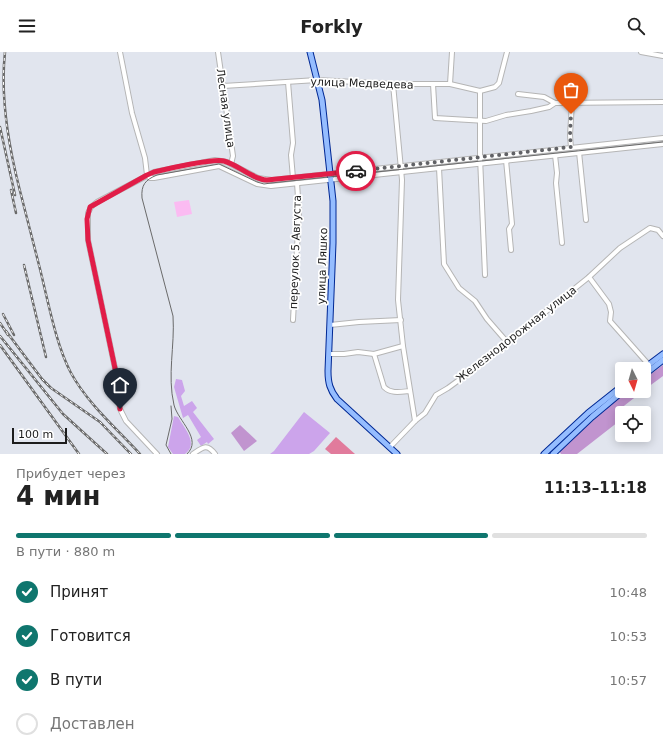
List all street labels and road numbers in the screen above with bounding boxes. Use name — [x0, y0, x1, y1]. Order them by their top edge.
street label: Лесная улица — [213, 68, 238, 149]
street label: улица Медведева — [310, 75, 414, 92]
street label: переулок 5 Августа — [287, 195, 304, 309]
street label: улица Ляшко — [315, 227, 330, 305]
street label: Железнодорожная улица — [454, 283, 579, 385]

